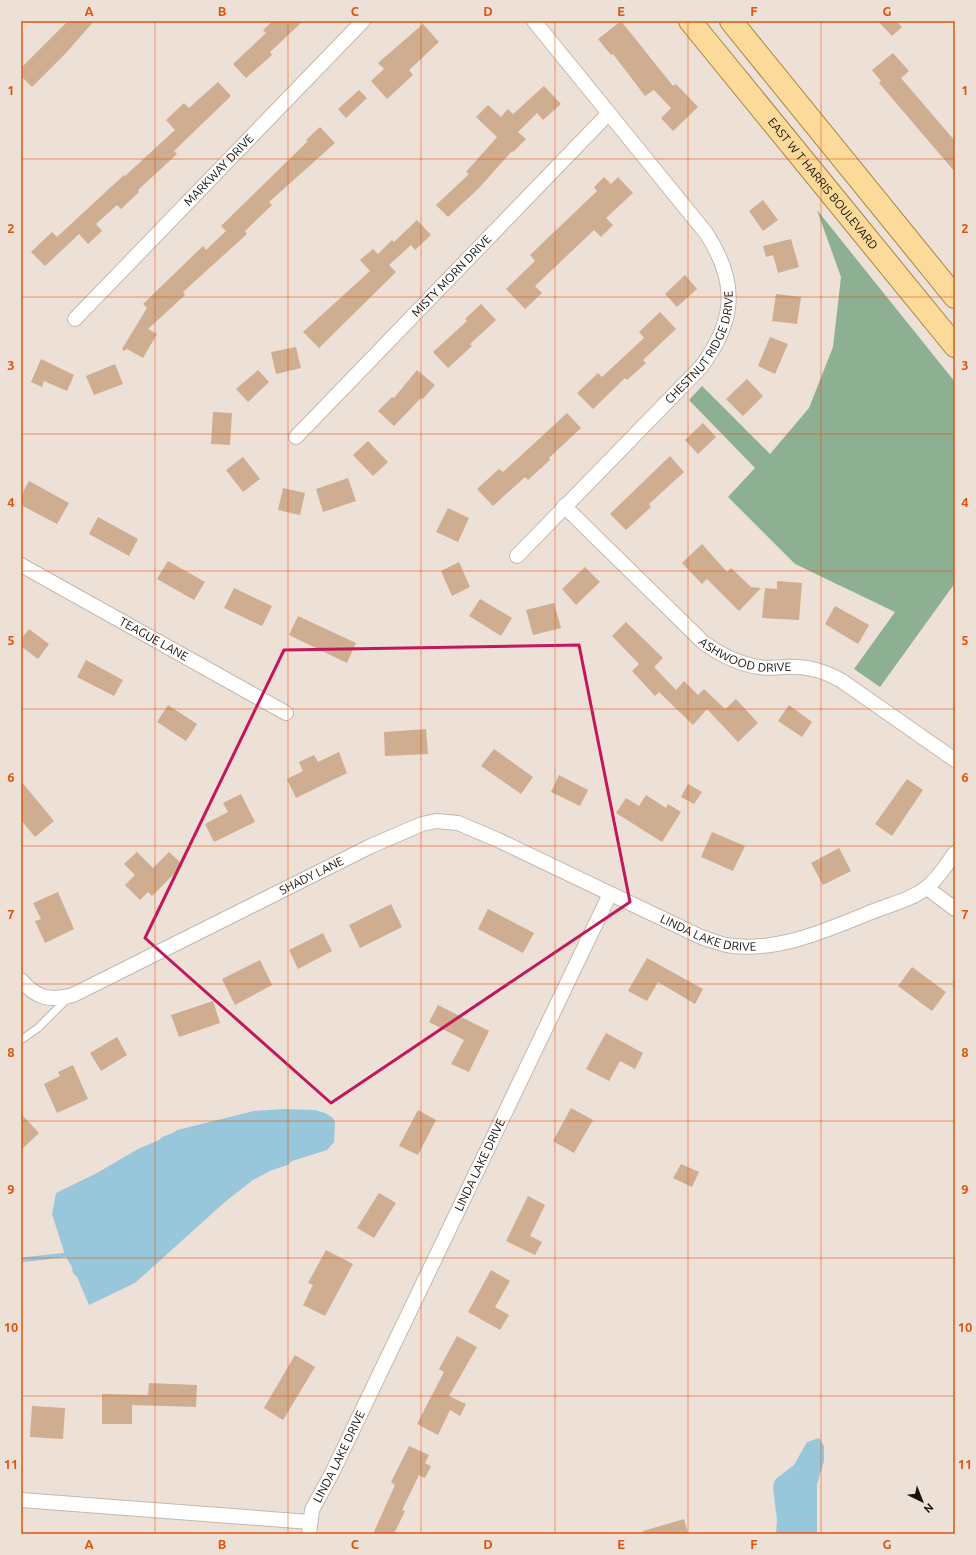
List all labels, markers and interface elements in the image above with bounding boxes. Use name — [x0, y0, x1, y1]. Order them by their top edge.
text: A — [84, 4, 94, 18]
text: B — [218, 4, 227, 18]
text: C — [351, 4, 360, 18]
text: D — [483, 4, 493, 18]
text: E — [617, 4, 625, 18]
text: F — [750, 4, 758, 18]
text: G — [883, 4, 892, 18]
text: 1 — [7, 83, 15, 97]
text: 1 — [961, 83, 969, 97]
street label: EAST W T HARRIS BOULEVARD — [766, 115, 881, 252]
street label: MARKWAY DRIVE — [181, 131, 256, 208]
text: 2 — [7, 221, 15, 235]
text: 2 — [961, 221, 969, 235]
street label: MISTY MORN DRIVE — [409, 232, 494, 319]
street label: CHESTNUT RIDGE DRIVE — [662, 290, 735, 406]
text: 3 — [7, 358, 15, 372]
text: 3 — [961, 358, 969, 372]
text: 4 — [7, 495, 15, 509]
text: 4 — [961, 495, 969, 509]
street label: TEAGUE LANE — [117, 614, 191, 663]
text: 5 — [7, 633, 15, 647]
text: 5 — [961, 633, 969, 647]
street label: ASHWOOD DRIVE — [697, 635, 792, 674]
text: 6 — [7, 770, 15, 784]
text: 6 — [961, 770, 969, 784]
street label: SHADY LANE — [277, 854, 346, 897]
text: 7 — [7, 907, 15, 921]
text: 7 — [961, 907, 969, 921]
street label: LINDA LAKE DRIVE — [658, 912, 757, 953]
text: 8 — [7, 1045, 15, 1059]
text: 8 — [961, 1045, 969, 1059]
street label: LINDA LAKE DRIVE — [452, 1116, 507, 1213]
text: 9 — [7, 1182, 15, 1196]
text: 9 — [961, 1182, 969, 1196]
text: 10 — [4, 1320, 18, 1334]
text: 10 — [958, 1320, 972, 1334]
street label: LINDA LAKE DRIVE — [310, 1408, 367, 1505]
text: 11 — [4, 1457, 18, 1471]
text: 11 — [958, 1457, 972, 1471]
north arrow — [902, 1481, 942, 1521]
text: N — [922, 1501, 936, 1516]
text: A — [84, 1537, 94, 1551]
text: B — [218, 1537, 227, 1551]
text: C — [351, 1537, 360, 1551]
text: D — [483, 1537, 493, 1551]
text: E — [617, 1537, 625, 1551]
text: F — [750, 1537, 758, 1551]
text: G — [883, 1537, 892, 1551]

